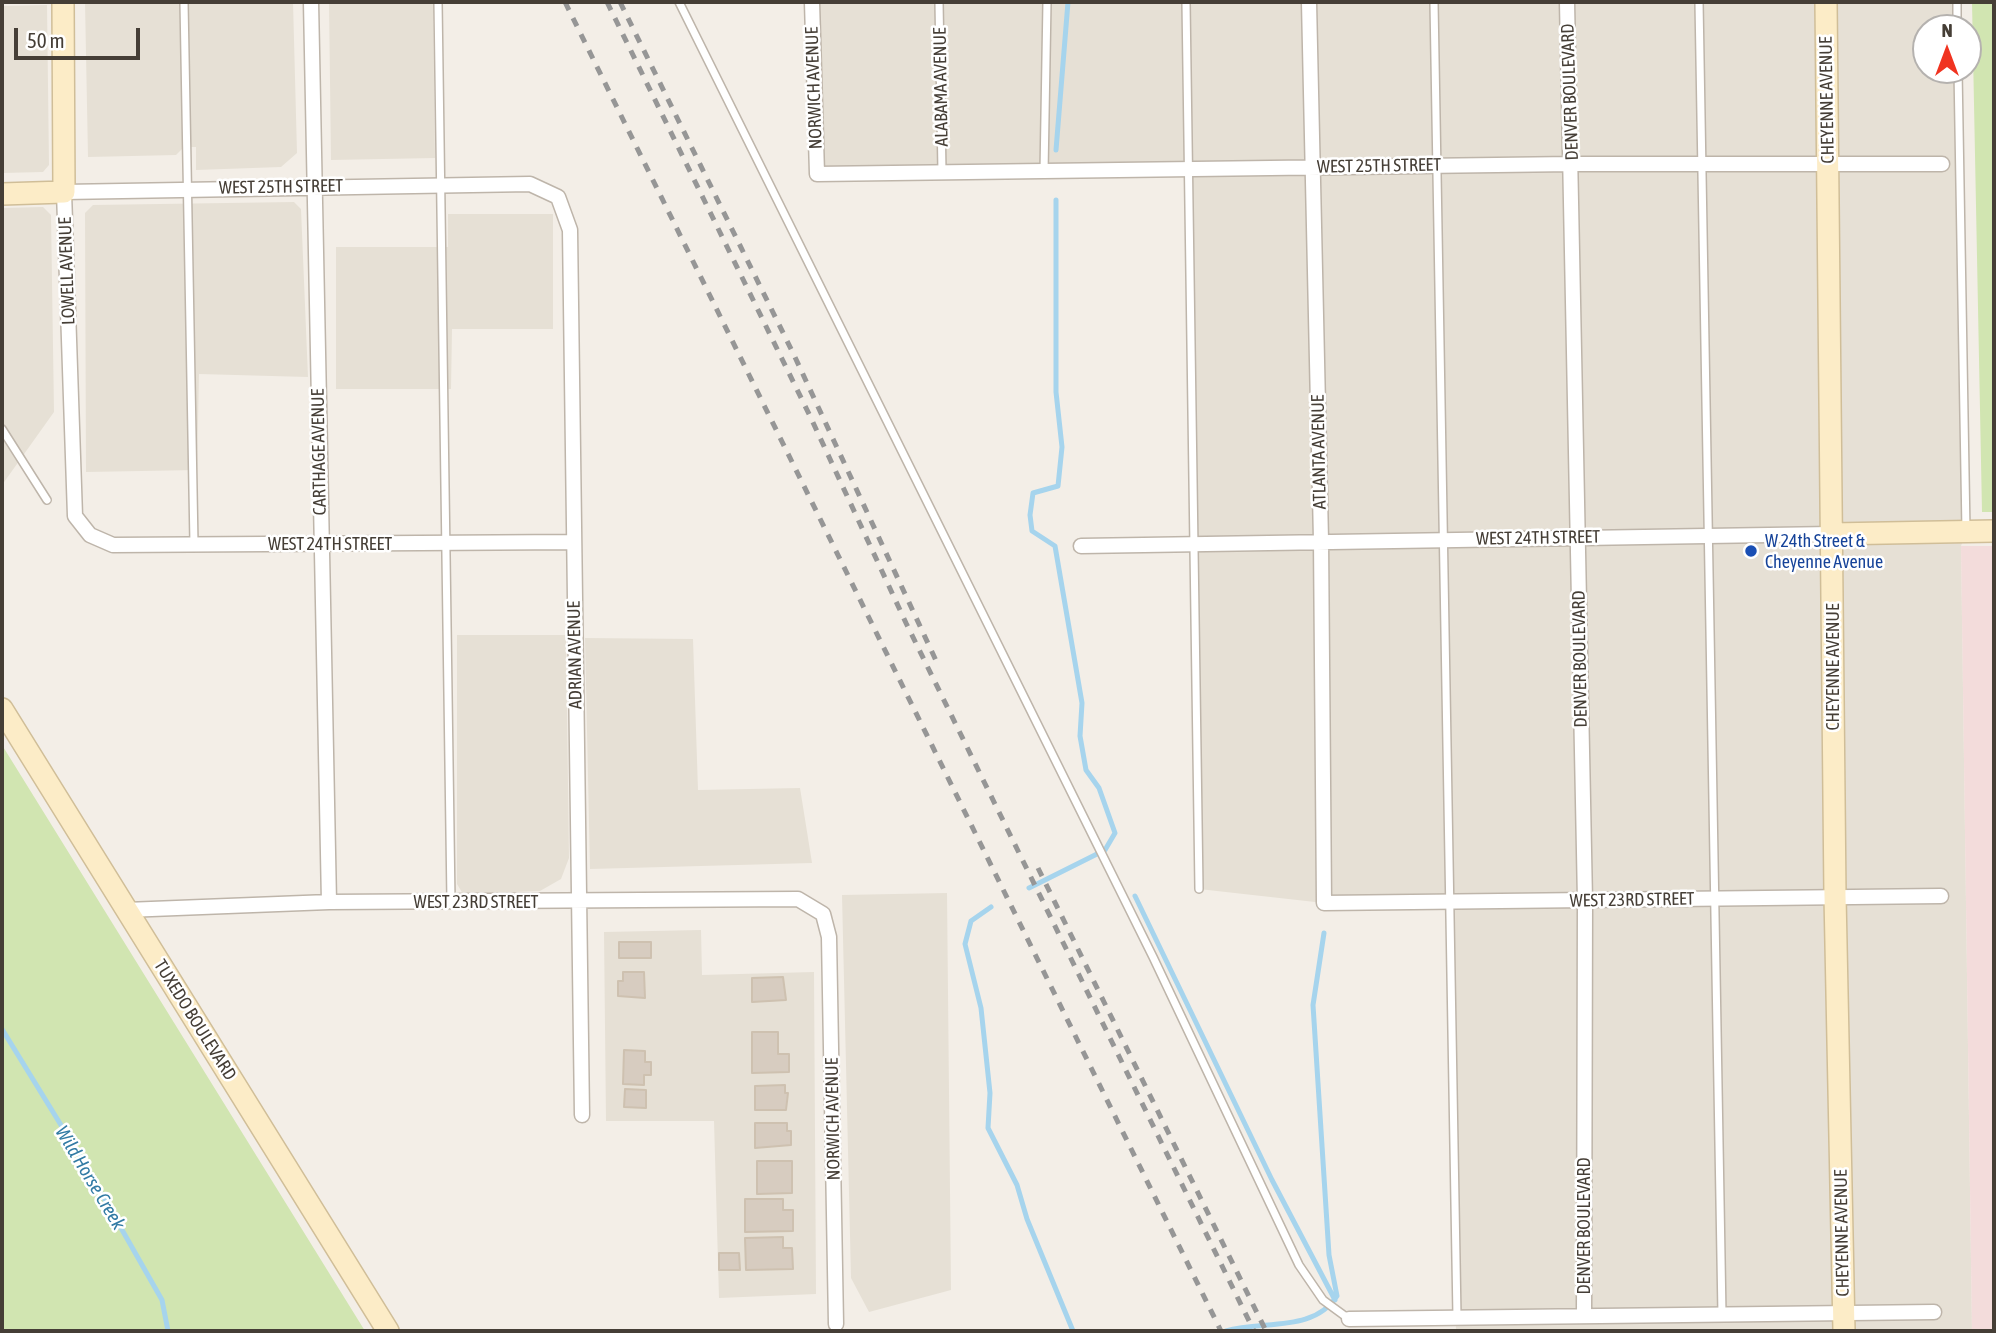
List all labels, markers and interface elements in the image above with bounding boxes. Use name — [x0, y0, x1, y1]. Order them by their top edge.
scale bar — [18, 14, 144, 58]
north arrow — [1912, 14, 1982, 84]
text: N — [1941, 19, 1953, 41]
street label: DENVER BOULEVARD — [1557, 23, 1583, 161]
street label: NORWICH AVENUE — [801, 26, 827, 150]
street label: ALABAMA AVENUE — [929, 27, 953, 147]
text: 50 m — [27, 28, 65, 52]
street label: CHEYENNE AVENUE — [1815, 36, 1839, 164]
street label: WEST 25TH STREET — [1317, 154, 1441, 178]
street label: WEST 25TH STREET — [219, 175, 343, 199]
street label: LOWELL AVENUE — [54, 217, 80, 325]
street label: CARTHAGE AVENUE — [307, 389, 331, 515]
street label: ATLANTA AVENUE — [1307, 394, 1331, 510]
street label: WEST 24TH STREET — [1476, 526, 1600, 550]
place label: W 24th Street & Cheyenne Avenue — [1765, 530, 1883, 572]
street label: WEST 24TH STREET — [268, 533, 392, 555]
marker: W 24th Street & Cheyenne Avenue — [1743, 543, 1759, 559]
street label: DENVER BOULEVARD — [1568, 590, 1592, 728]
street label: ADRIAN AVENUE — [563, 601, 587, 709]
street label: CHEYENNE AVENUE — [1822, 603, 1844, 731]
street label: WEST 23RD STREET — [1569, 888, 1695, 912]
street label: WEST 23RD STREET — [414, 891, 538, 913]
street label: TUXEDO BOULEVARD — [149, 956, 241, 1084]
street label: NORWICH AVENUE — [821, 1058, 845, 1180]
water label: Wild Horse Creek — [50, 1122, 130, 1234]
street label: DENVER BOULEVARD — [1573, 1158, 1595, 1294]
street label: CHEYENNE AVENUE — [1830, 1169, 1854, 1297]

